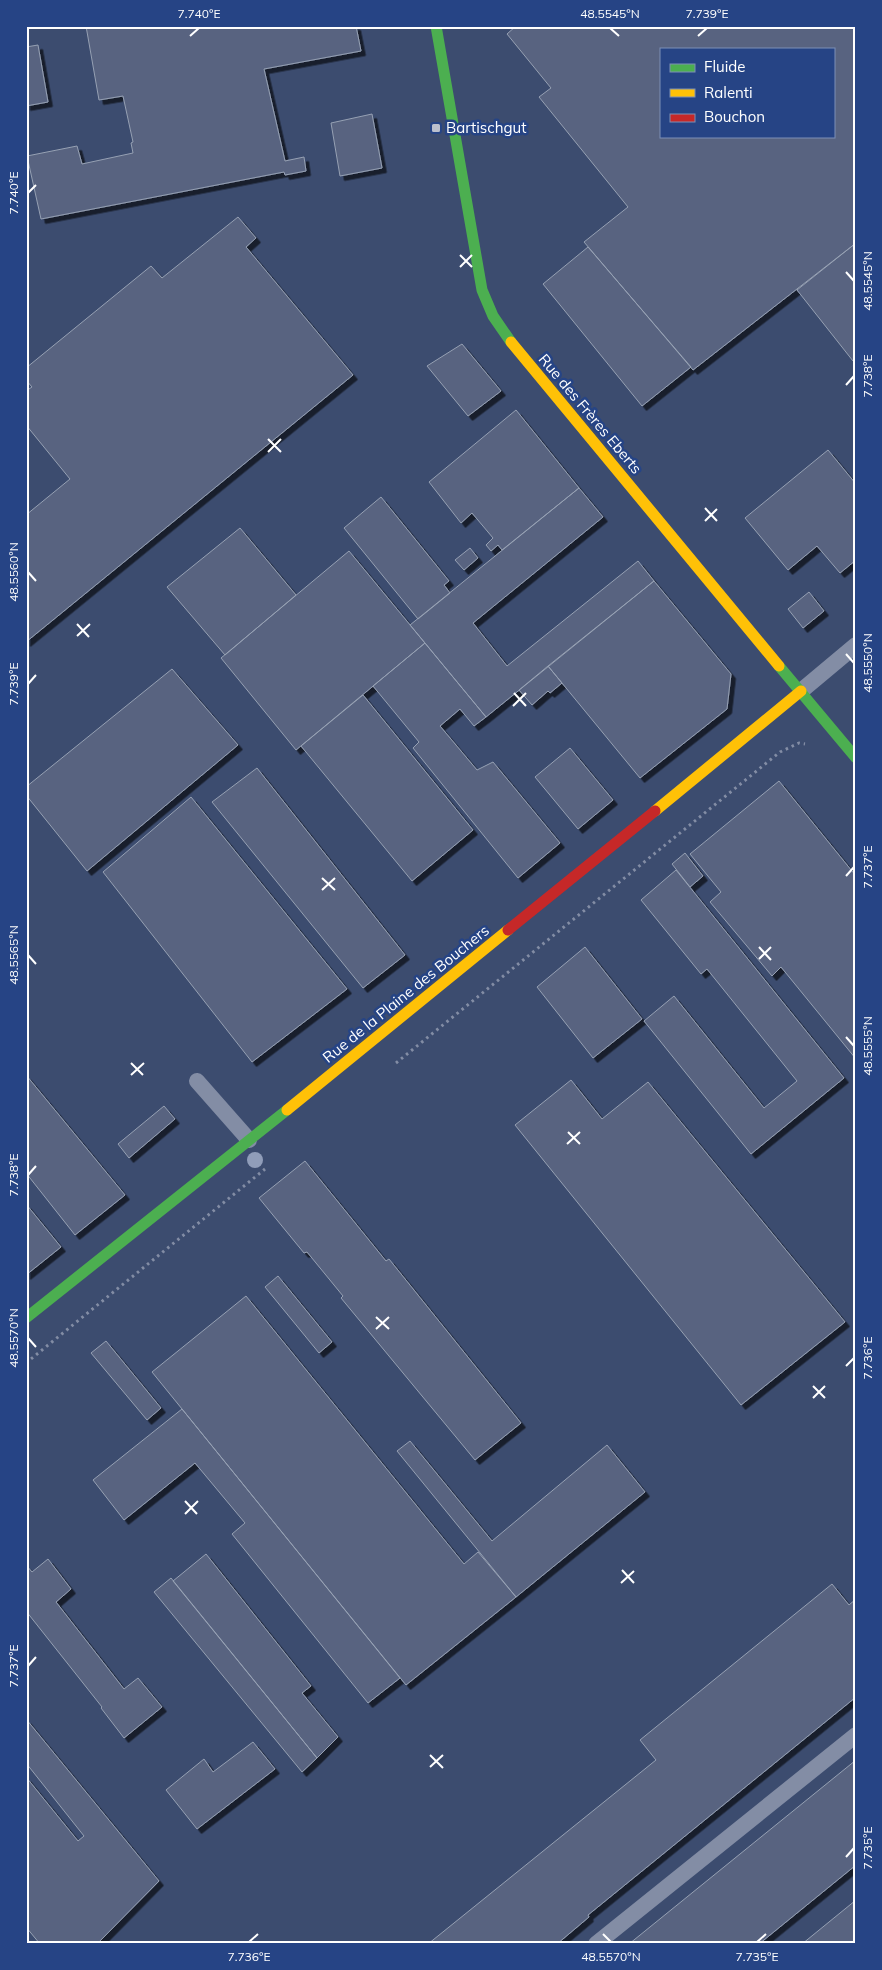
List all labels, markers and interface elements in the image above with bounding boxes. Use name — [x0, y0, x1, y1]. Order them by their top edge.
text: 7.740°E — [177, 6, 221, 21]
text: 48.5545°N — [580, 6, 640, 21]
text: 7.739°E — [685, 6, 729, 21]
legend — [660, 48, 834, 138]
text: Fluide — [704, 57, 745, 76]
text: Ralenti — [704, 83, 753, 102]
text: Bouchon — [704, 107, 765, 126]
place label: Bartischgut — [446, 118, 526, 137]
marker: Bartischgut — [430, 122, 442, 134]
text: 7.740°E — [6, 171, 21, 215]
text: 48.5545°N — [860, 251, 875, 311]
street label: Rue des Frères Eberts — [535, 350, 646, 478]
text: 7.738°E — [860, 354, 875, 398]
text: 48.5560°N — [6, 542, 21, 602]
text: 48.5550°N — [860, 633, 875, 693]
text: 7.739°E — [6, 662, 21, 706]
text: 7.737°E — [860, 845, 875, 889]
street label: Rue de la Plaine des Bouchers — [319, 921, 493, 1067]
text: 48.5565°N — [6, 925, 21, 985]
text: 48.5555°N — [860, 1016, 875, 1076]
text: 7.738°E — [6, 1153, 21, 1197]
text: 48.5570°N — [6, 1308, 21, 1368]
text: 7.736°E — [860, 1336, 875, 1380]
text: 7.737°E — [6, 1644, 21, 1688]
text: 7.735°E — [860, 1826, 875, 1870]
text: 7.736°E — [227, 1949, 271, 1964]
text: 48.5570°N — [581, 1949, 641, 1964]
text: 7.735°E — [735, 1949, 779, 1964]

